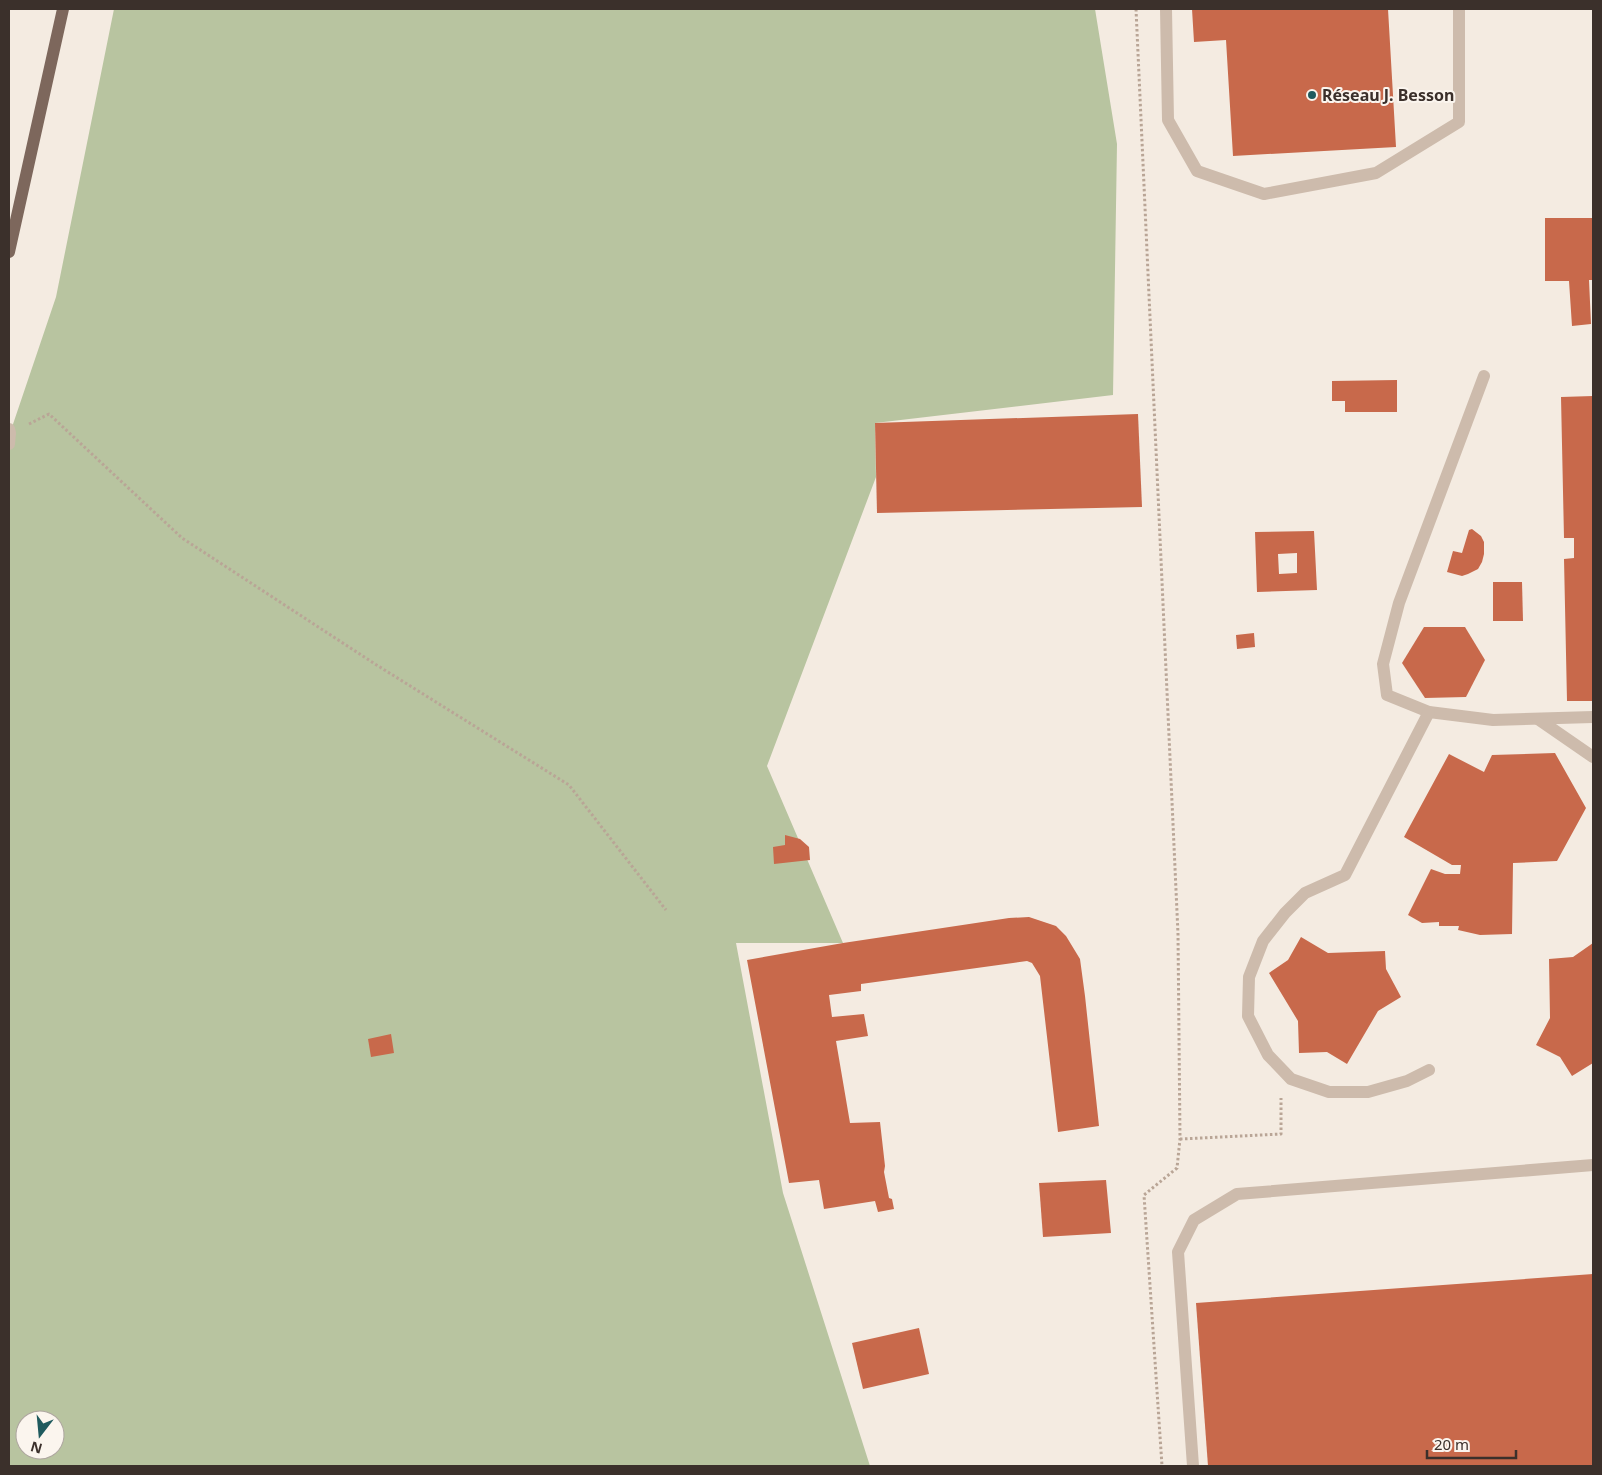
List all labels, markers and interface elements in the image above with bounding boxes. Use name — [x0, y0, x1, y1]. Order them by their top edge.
place label: Réseau J. Besson — [1322, 84, 1454, 106]
marker: Réseau J. Besson — [1306, 89, 1318, 101]
north arrow — [15, 1410, 65, 1460]
scale bar — [1427, 1428, 1516, 1460]
text: 20 m — [1434, 1434, 1469, 1454]
text: N — [28, 1437, 44, 1459]

